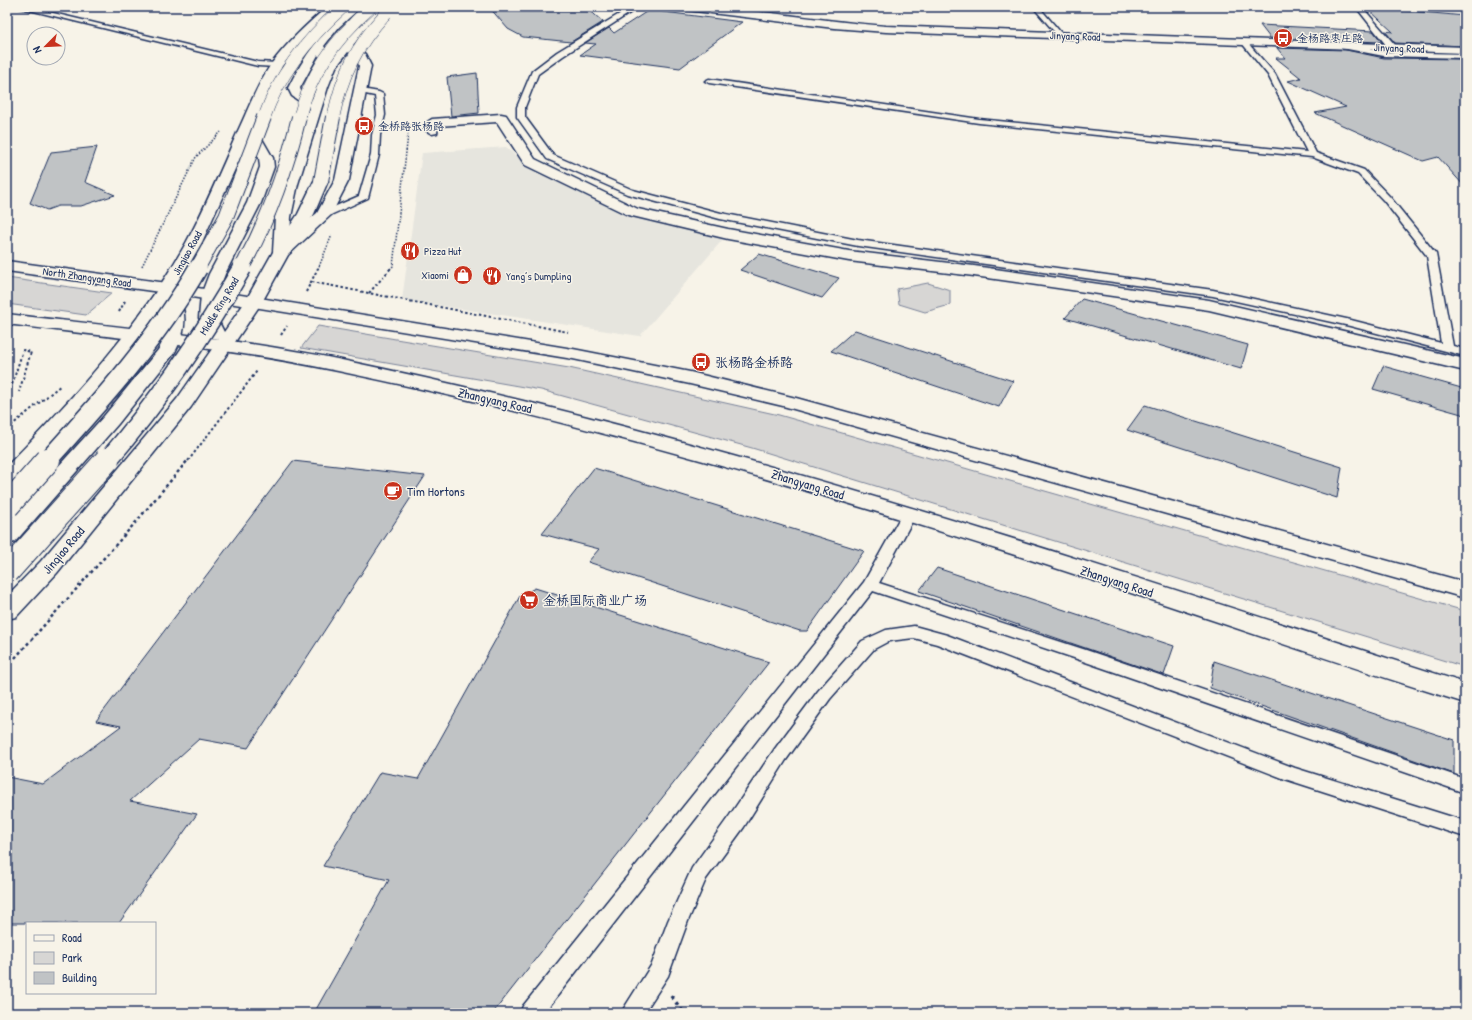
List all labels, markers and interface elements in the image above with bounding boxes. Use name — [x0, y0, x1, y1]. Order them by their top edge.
north arrow — [26, 26, 66, 66]
bus stop icon: 金杨路枣庄路 — [1272, 27, 1294, 49]
street label: Jinyang Road — [1049, 28, 1101, 44]
place label: 金杨路枣庄路 — [1297, 31, 1363, 45]
street label: Jinyang Road — [1373, 40, 1425, 56]
text: N — [29, 44, 44, 56]
bus stop icon: 金桥路张杨路 — [353, 115, 375, 137]
place label: 金桥路张杨路 — [378, 119, 444, 133]
street label: Jinqiao Road — [169, 228, 205, 278]
restaurant icon: Pizza Hut — [399, 240, 421, 262]
place label: Pizza Hut — [424, 244, 462, 258]
street label: North Zhangyang Road — [42, 264, 133, 290]
shop icon: Xiaomi — [452, 264, 474, 286]
restaurant icon: Yang’s Dumpling — [481, 265, 503, 287]
place label: Xiaomi — [421, 268, 449, 282]
place label: Yang’s Dumpling — [506, 269, 571, 283]
street label: Middle Ring Road — [196, 274, 242, 338]
bus stop icon: 张杨路金桥路 — [690, 351, 712, 373]
place label: 张杨路金桥路 — [715, 353, 793, 371]
street label: Zhangyang Road — [456, 383, 534, 417]
street label: Zhangyang Road — [769, 464, 847, 504]
cafe icon: Tim Hortons — [382, 480, 404, 502]
place label: Tim Hortons — [407, 482, 465, 500]
street label: Jinqiao Road — [38, 522, 88, 578]
street label: Zhangyang Road — [1078, 561, 1156, 601]
supermarket icon: 金桥国际商业广场 — [518, 589, 540, 611]
place label: 金桥国际商业广场 — [543, 591, 647, 609]
legend — [26, 922, 156, 994]
text: Road — [62, 929, 82, 946]
text: Park — [62, 949, 82, 966]
text: Building — [62, 969, 97, 986]

